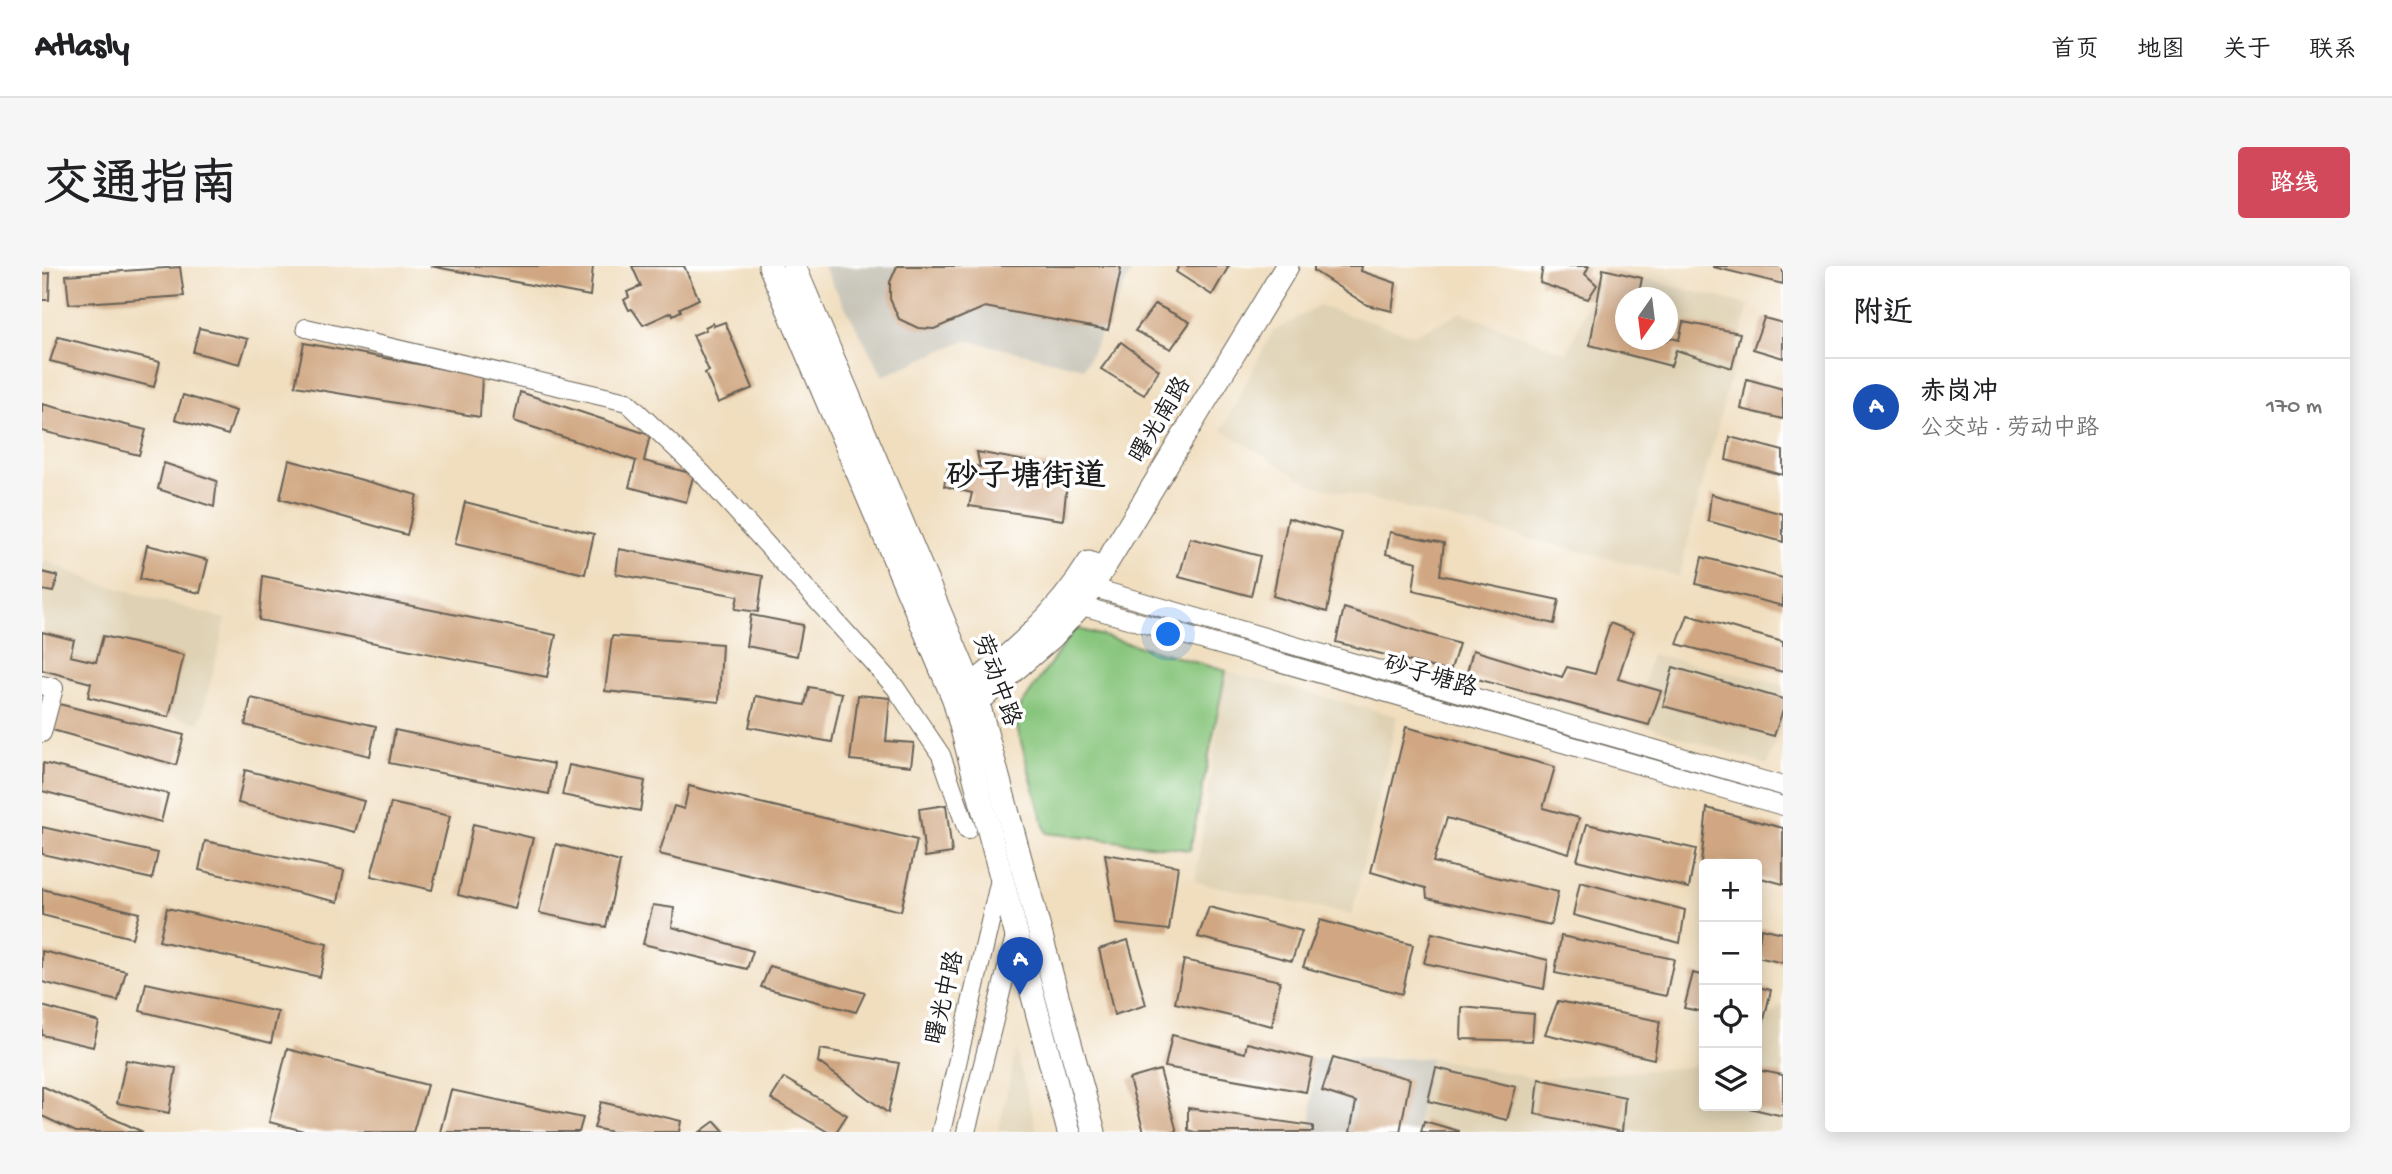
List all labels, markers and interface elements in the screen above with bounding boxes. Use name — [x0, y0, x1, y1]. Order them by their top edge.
text: Atlasly — [35, 29, 129, 67]
text: 首页 — [2051, 37, 2099, 66]
text: 地图 — [2137, 37, 2185, 66]
text: 关于 — [2223, 37, 2271, 66]
text: 联系 — [2309, 37, 2357, 66]
button: 路线 — [2238, 147, 2350, 218]
text: 交通指南 — [42, 160, 238, 218]
north arrow — [1615, 287, 1678, 350]
text: 附近 — [1853, 298, 1913, 333]
street label: 曙光南路 — [1123, 371, 1199, 470]
text: 赤岗冲 — [1920, 379, 1998, 410]
text: A — [1869, 394, 1883, 421]
text: 170 m — [2266, 394, 2322, 421]
text: 公交站 · 劳动中路 — [1920, 416, 2099, 443]
district label: 砂子塘街道 — [946, 458, 1106, 498]
your location — [1151, 617, 1185, 651]
street label: 劳动中路 — [965, 630, 1027, 731]
street label: 砂子塘路 — [1380, 649, 1481, 705]
map controls — [1699, 859, 1762, 1111]
button: + — [1699, 859, 1762, 922]
button: − — [1699, 922, 1762, 985]
pin: A — [997, 937, 1043, 995]
street label: 曙光中路 — [920, 948, 972, 1048]
button: locate — [1699, 985, 1762, 1048]
button: layers — [1699, 1048, 1762, 1111]

